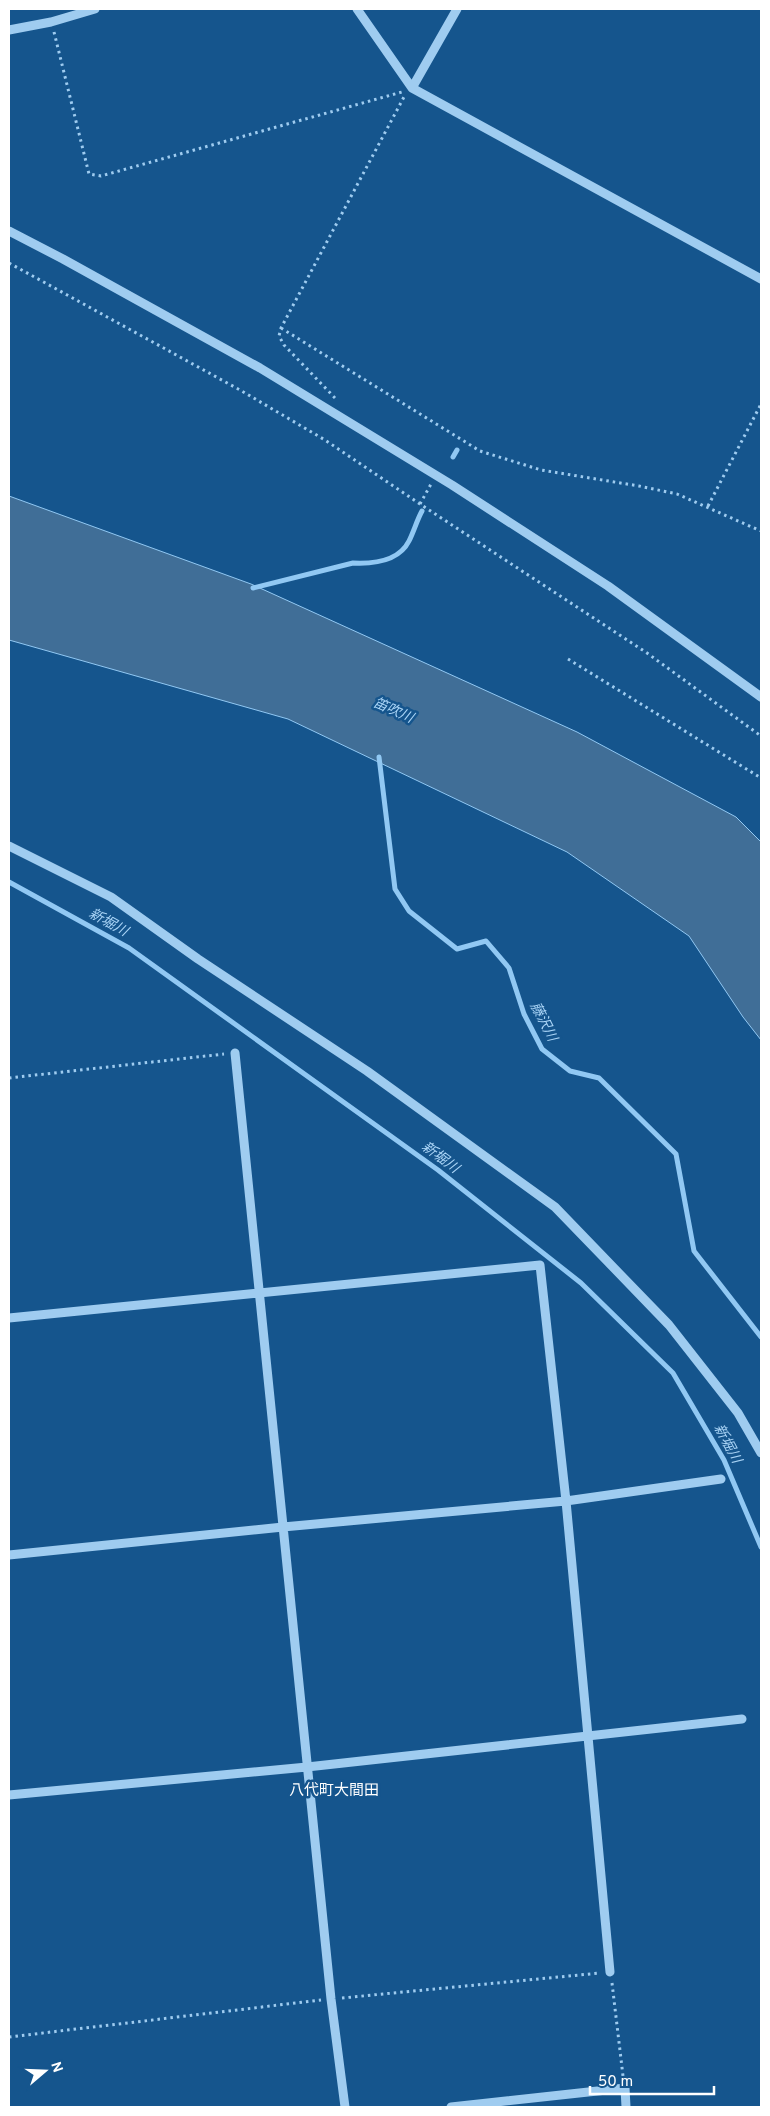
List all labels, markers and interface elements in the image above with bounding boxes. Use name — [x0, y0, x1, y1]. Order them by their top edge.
water label: 笛吹川 — [370, 695, 417, 728]
water label: 新堀川 — [86, 905, 132, 942]
water label: 藤沢川 — [526, 999, 561, 1046]
water label: 新堀川 — [418, 1139, 463, 1179]
water label: 新堀川 — [710, 1421, 745, 1468]
district label: 八代町大間田 — [289, 1781, 379, 1801]
north arrow — [20, 2046, 70, 2096]
text: N — [46, 2060, 66, 2075]
scale bar — [590, 2064, 714, 2096]
text: 50 m — [598, 2073, 633, 2092]

